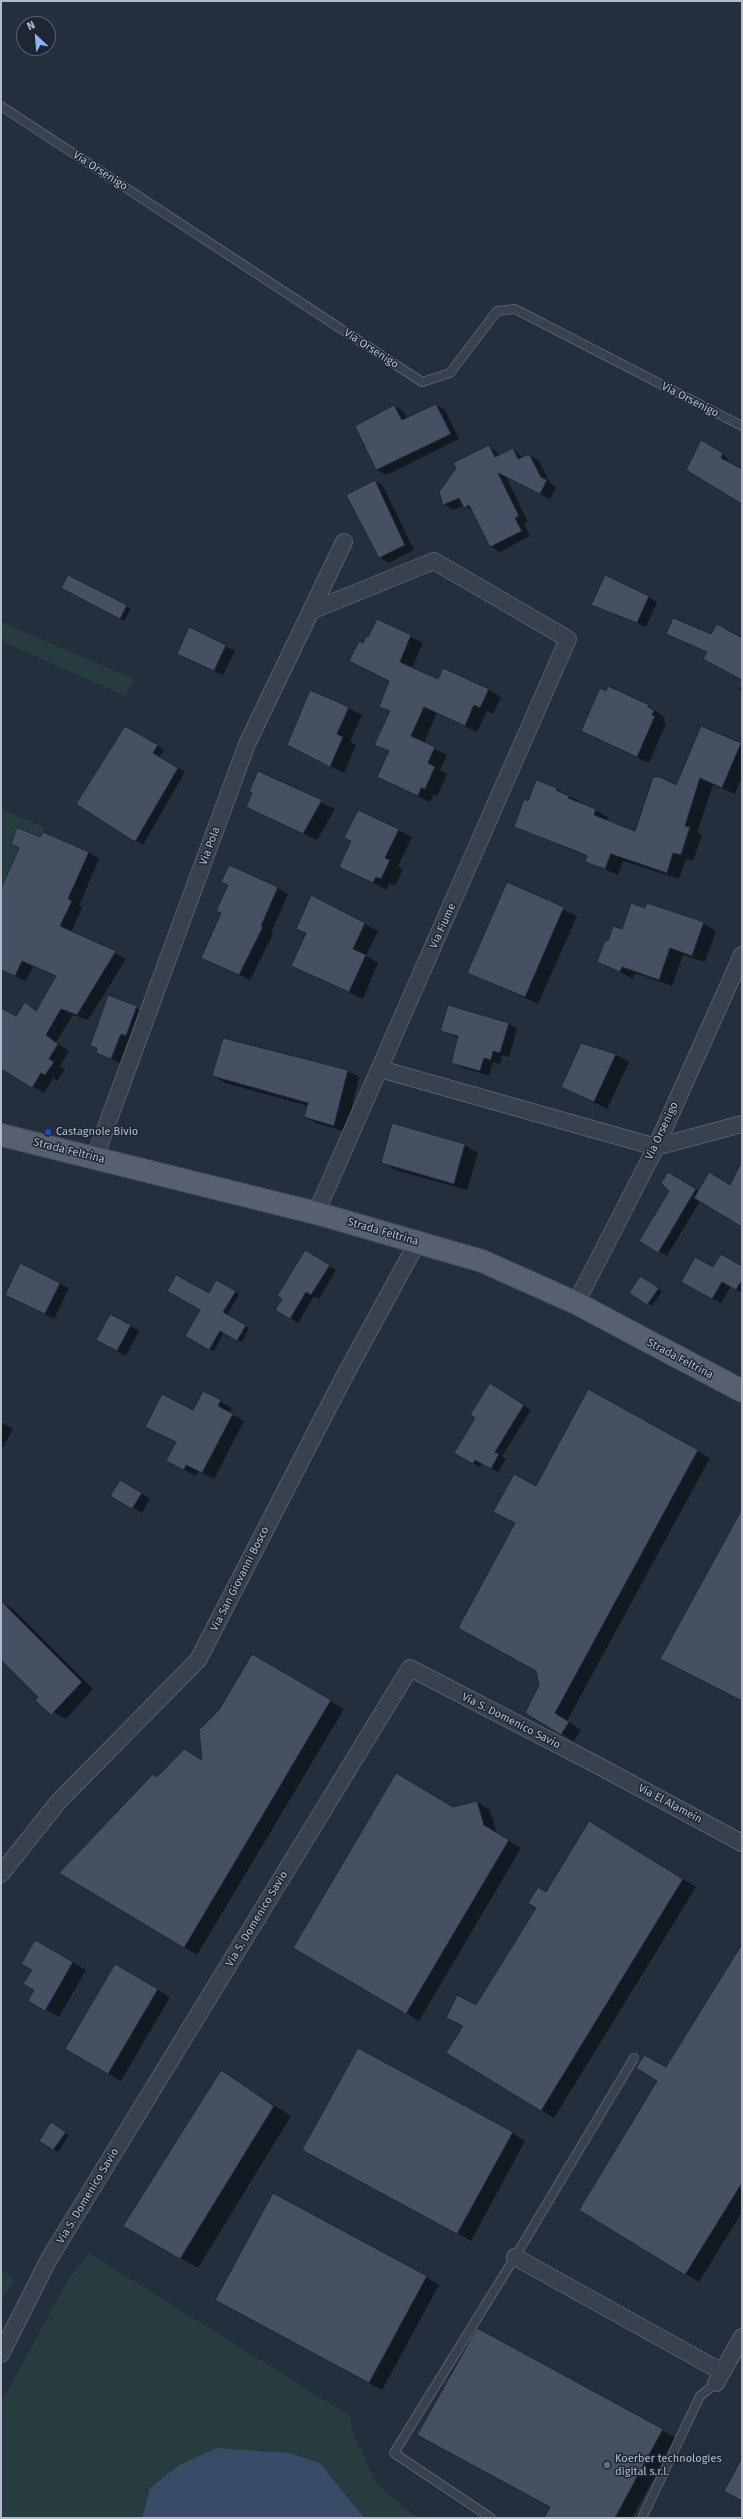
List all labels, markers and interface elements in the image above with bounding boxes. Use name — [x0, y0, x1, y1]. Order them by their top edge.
north arrow — [16, 16, 56, 56]
text: N — [25, 18, 37, 33]
street label: Via Orsenigo — [70, 148, 130, 194]
street label: Via Orsenigo — [341, 326, 401, 372]
street label: Via Orsenigo — [659, 380, 721, 420]
street label: Via Pola — [197, 825, 223, 867]
street label: Via Fiume — [427, 901, 459, 951]
street label: Via Orsenigo — [643, 1100, 681, 1162]
place label: Castagnole Bivio — [56, 1125, 138, 1139]
marker: Castagnole Bivio — [43, 1127, 53, 1137]
street label: Strada Feltrina — [32, 1136, 106, 1166]
street label: Strada Feltrina — [346, 1216, 420, 1248]
street label: Strada Feltrina — [645, 1336, 715, 1382]
street label: Via San Giovanni Bosco — [208, 1524, 272, 1634]
street label: Via S. Domenico Savio — [459, 1690, 563, 1752]
street label: Via El Alamein — [636, 1782, 704, 1826]
street label: Via S. Domenico Savio — [223, 1869, 291, 1969]
street label: Via S. Domenico Savio — [54, 2146, 122, 2246]
place label: Koerber technologies digital s.r.l. — [615, 2452, 722, 2478]
marker: Koerber technologies digital s.r.l. — [602, 2460, 612, 2470]

